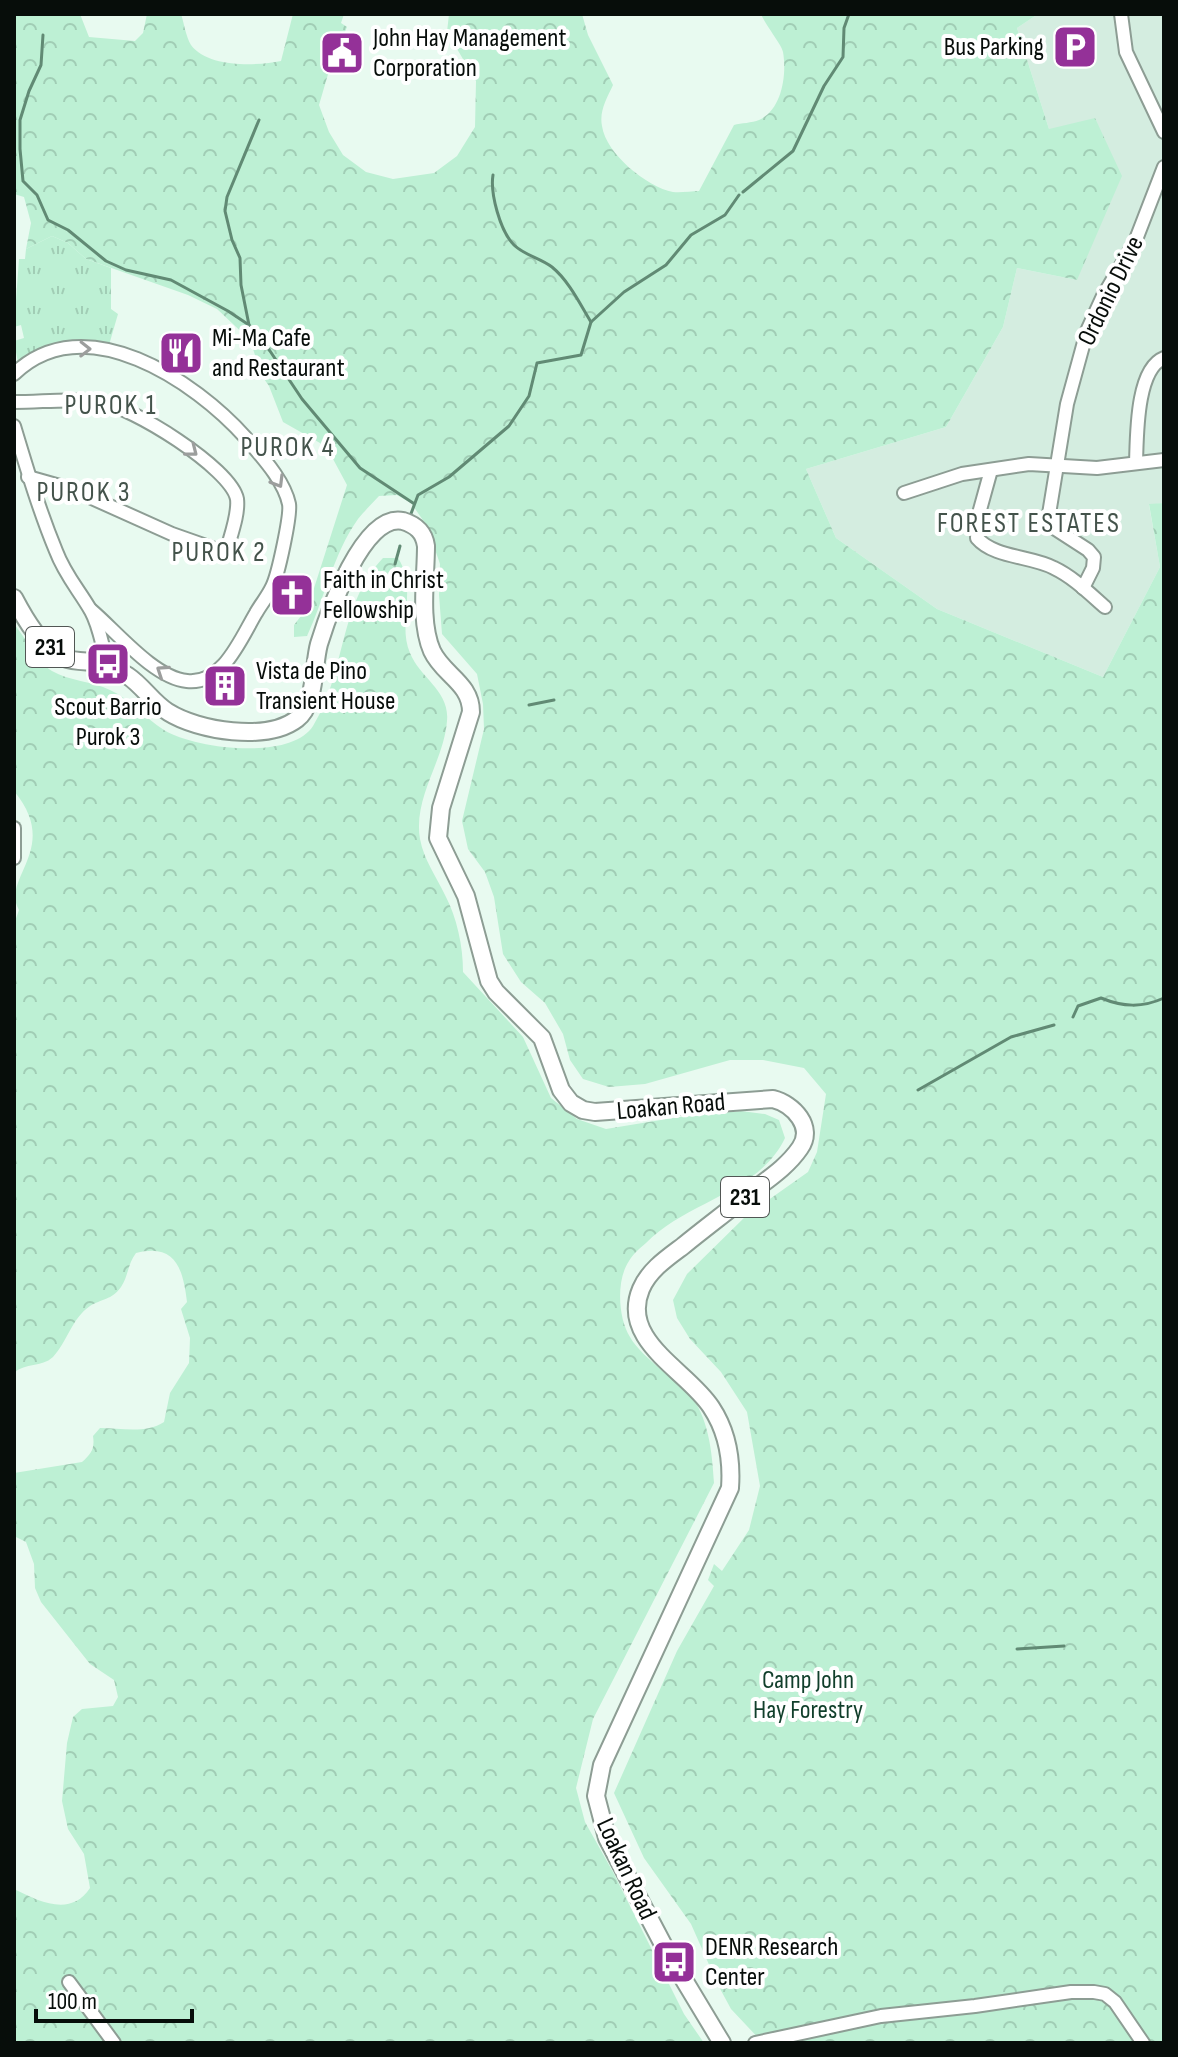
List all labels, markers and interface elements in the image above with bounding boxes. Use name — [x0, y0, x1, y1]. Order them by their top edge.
place label: John Hay Management Corporation — [372, 23, 566, 84]
parking icon: Bus Parking — [1051, 23, 1099, 71]
public building icon: John Hay Management Corporation — [318, 29, 366, 77]
place label: Bus Parking — [944, 32, 1044, 63]
street label: Ordonio Drive — [1071, 231, 1151, 351]
place label: Mi-Ma Cafe and Restaurant — [212, 323, 345, 384]
restaurant icon: Mi-Ma Cafe and Restaurant — [157, 329, 205, 377]
one-way arrow — [79, 340, 92, 358]
district label: PUROK 1 — [64, 389, 158, 422]
district label: PUROK 4 — [240, 431, 336, 464]
one-way arrow — [183, 442, 198, 456]
one-way arrow — [268, 473, 284, 488]
district label: PUROK 3 — [36, 476, 132, 509]
district label: FOREST ESTATES — [937, 507, 1121, 540]
district label: PUROK 2 — [172, 536, 266, 569]
place label: Faith in Christ Fellowship — [323, 565, 444, 626]
church icon: Faith in Christ Fellowship — [268, 571, 316, 619]
road number: 231 — [26, 627, 74, 667]
bus stop icon: Scout Barrio Purok 3 — [84, 640, 132, 688]
place label: Vista de Pino Transient House — [256, 656, 395, 717]
building icon: Vista de Pino Transient House — [201, 662, 249, 710]
one-way arrow — [157, 666, 171, 681]
place label: Scout Barrio Purok 3 — [54, 692, 162, 753]
street label: Loakan Road — [616, 1087, 726, 1127]
road number: 231 — [721, 1177, 769, 1217]
park label: Camp John Hay Forestry — [753, 1665, 863, 1726]
street label: Loakan Road — [589, 1813, 663, 1925]
place label: DENR Research Center — [705, 1932, 838, 1993]
bus stop icon: DENR Research Center — [650, 1938, 698, 1986]
scale bar — [36, 1973, 192, 2023]
text: 100 m — [48, 1987, 97, 2016]

